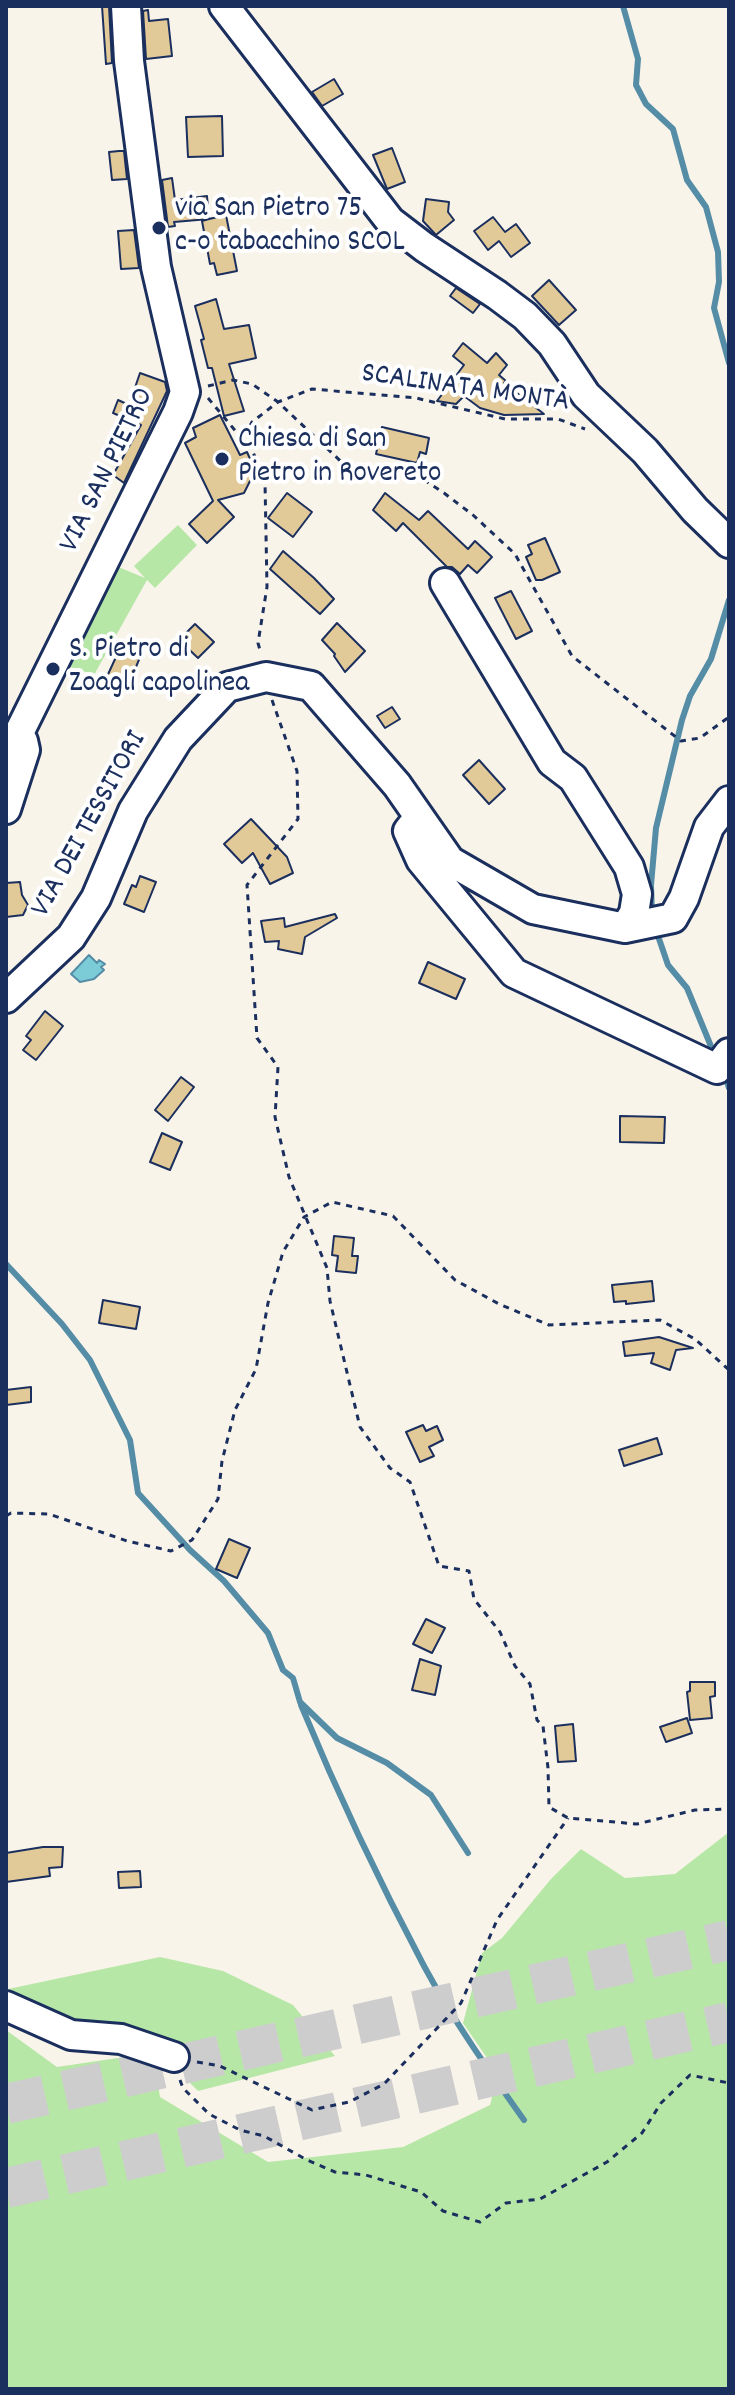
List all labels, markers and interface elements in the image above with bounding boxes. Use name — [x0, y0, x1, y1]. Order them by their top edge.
place label: via San Pietro 75 c-o tabacchino SCOL — [175, 193, 405, 264]
marker: via San Pietro 75 c-o tabacchino SCOL — [150, 219, 168, 237]
street label: SCALINATA MONTÀ — [359, 358, 571, 422]
street label: VIA SAN PIETRO — [54, 383, 164, 559]
place label: Chiesa di San Pietro in Rovereto — [238, 424, 441, 494]
marker: Chiesa di San Pietro in Rovereto — [213, 450, 231, 468]
place label: S. Pietro di Zoagli capolinea — [69, 634, 249, 704]
marker: S. Pietro di Zoagli capolinea — [44, 660, 62, 678]
street label: VIA DEI TESSITORI — [25, 726, 157, 924]

